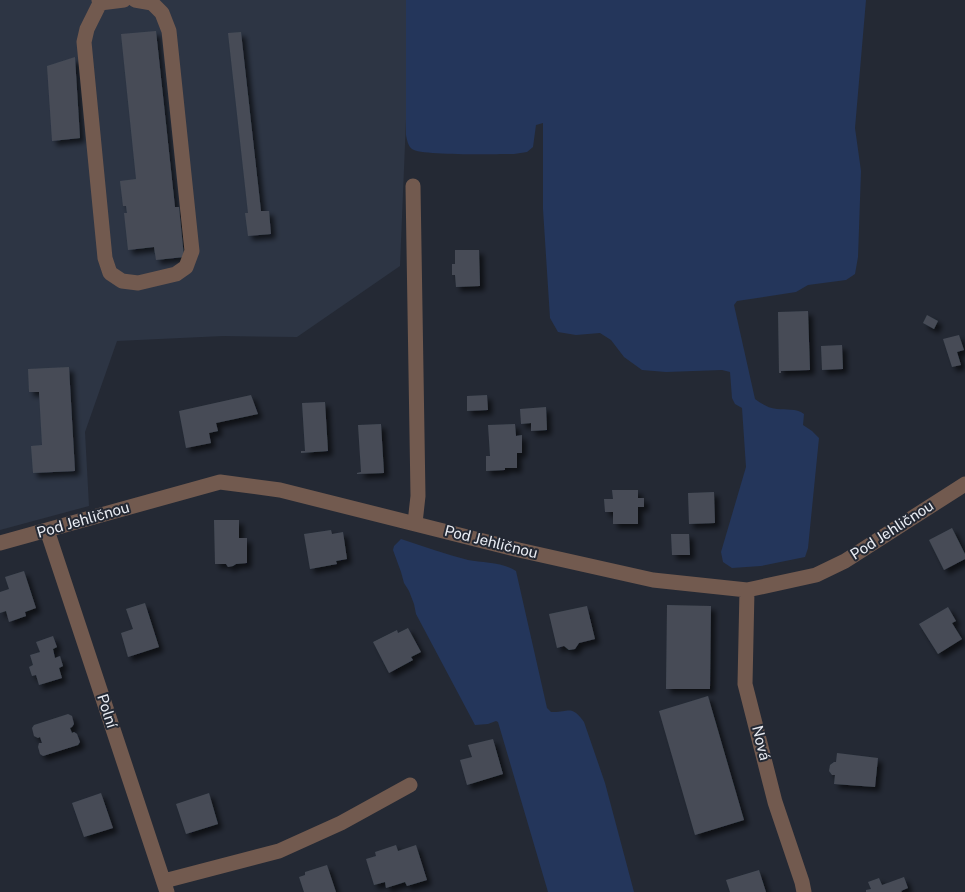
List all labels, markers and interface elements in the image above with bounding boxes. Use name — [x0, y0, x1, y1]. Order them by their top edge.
street label: Pod Jehličnou — [847, 496, 936, 563]
street label: Pod Jehličnou — [35, 498, 131, 541]
street label: Pod Jehličnou — [443, 522, 540, 561]
street label: Polní — [94, 692, 121, 730]
street label: Nová — [749, 724, 774, 762]

